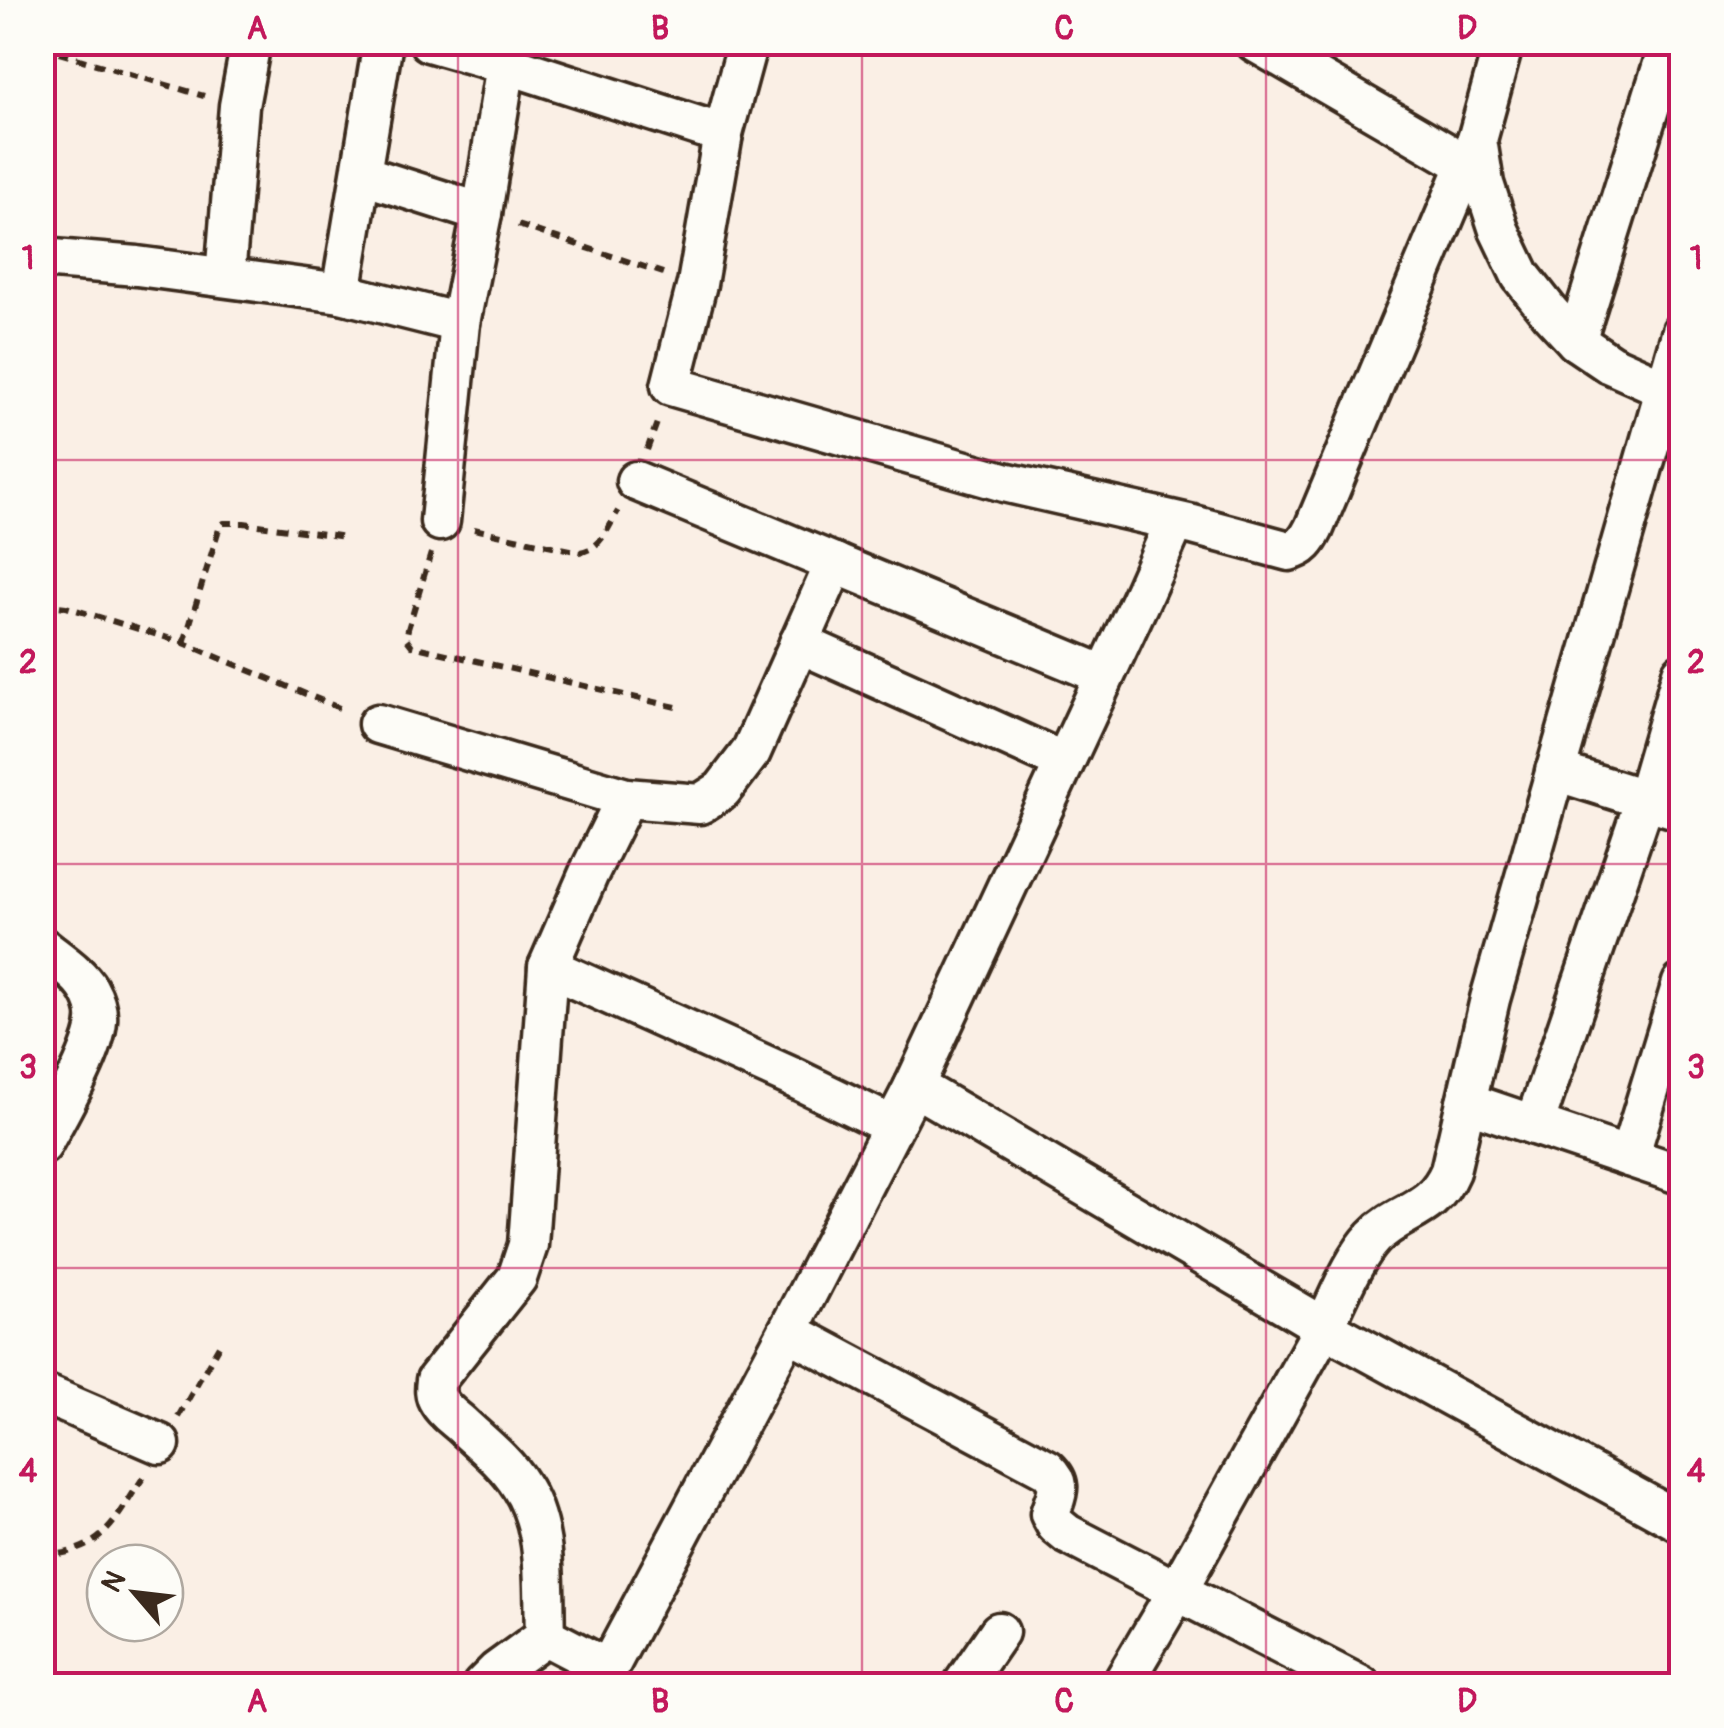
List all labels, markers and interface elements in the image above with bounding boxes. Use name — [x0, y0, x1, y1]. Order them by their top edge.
text: A — [247, 9, 268, 49]
text: B — [651, 9, 669, 49]
text: C — [1054, 9, 1074, 49]
text: D — [1457, 9, 1477, 49]
text: 1 — [22, 239, 34, 279]
text: 1 — [1690, 239, 1702, 279]
text: 2 — [19, 643, 37, 683]
text: 2 — [1687, 643, 1705, 683]
text: 3 — [19, 1048, 37, 1088]
text: 3 — [1687, 1048, 1705, 1088]
text: 4 — [19, 1452, 38, 1492]
text: 4 — [1687, 1452, 1706, 1492]
north arrow — [85, 1543, 185, 1643]
text: N — [94, 1565, 134, 1599]
text: A — [247, 1682, 268, 1722]
text: B — [651, 1682, 669, 1722]
text: C — [1054, 1682, 1074, 1722]
text: D — [1457, 1682, 1477, 1722]

